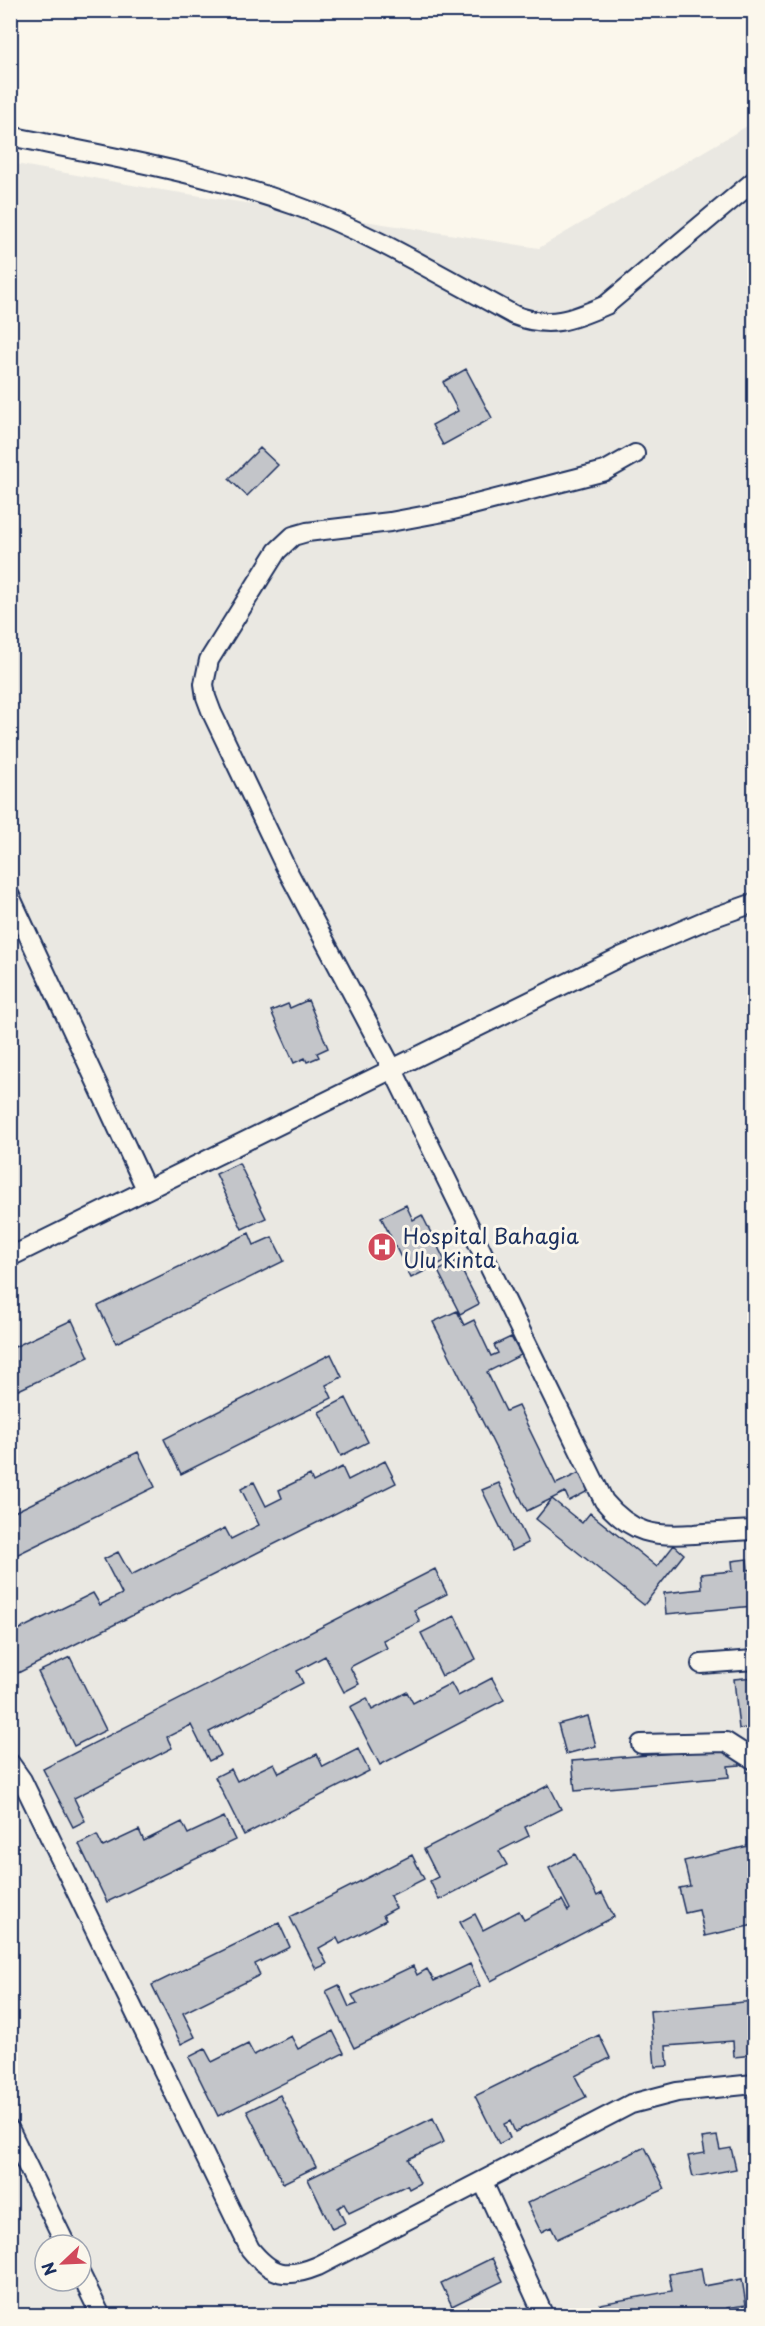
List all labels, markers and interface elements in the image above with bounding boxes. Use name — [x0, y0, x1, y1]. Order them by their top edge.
place label: Hospital Bahagia Ulu Kinta — [403, 1219, 579, 1275]
hospital icon: Hospital Bahagia Ulu Kinta — [366, 1231, 398, 1263]
north arrow — [33, 2233, 93, 2293]
text: N — [35, 2259, 62, 2280]

